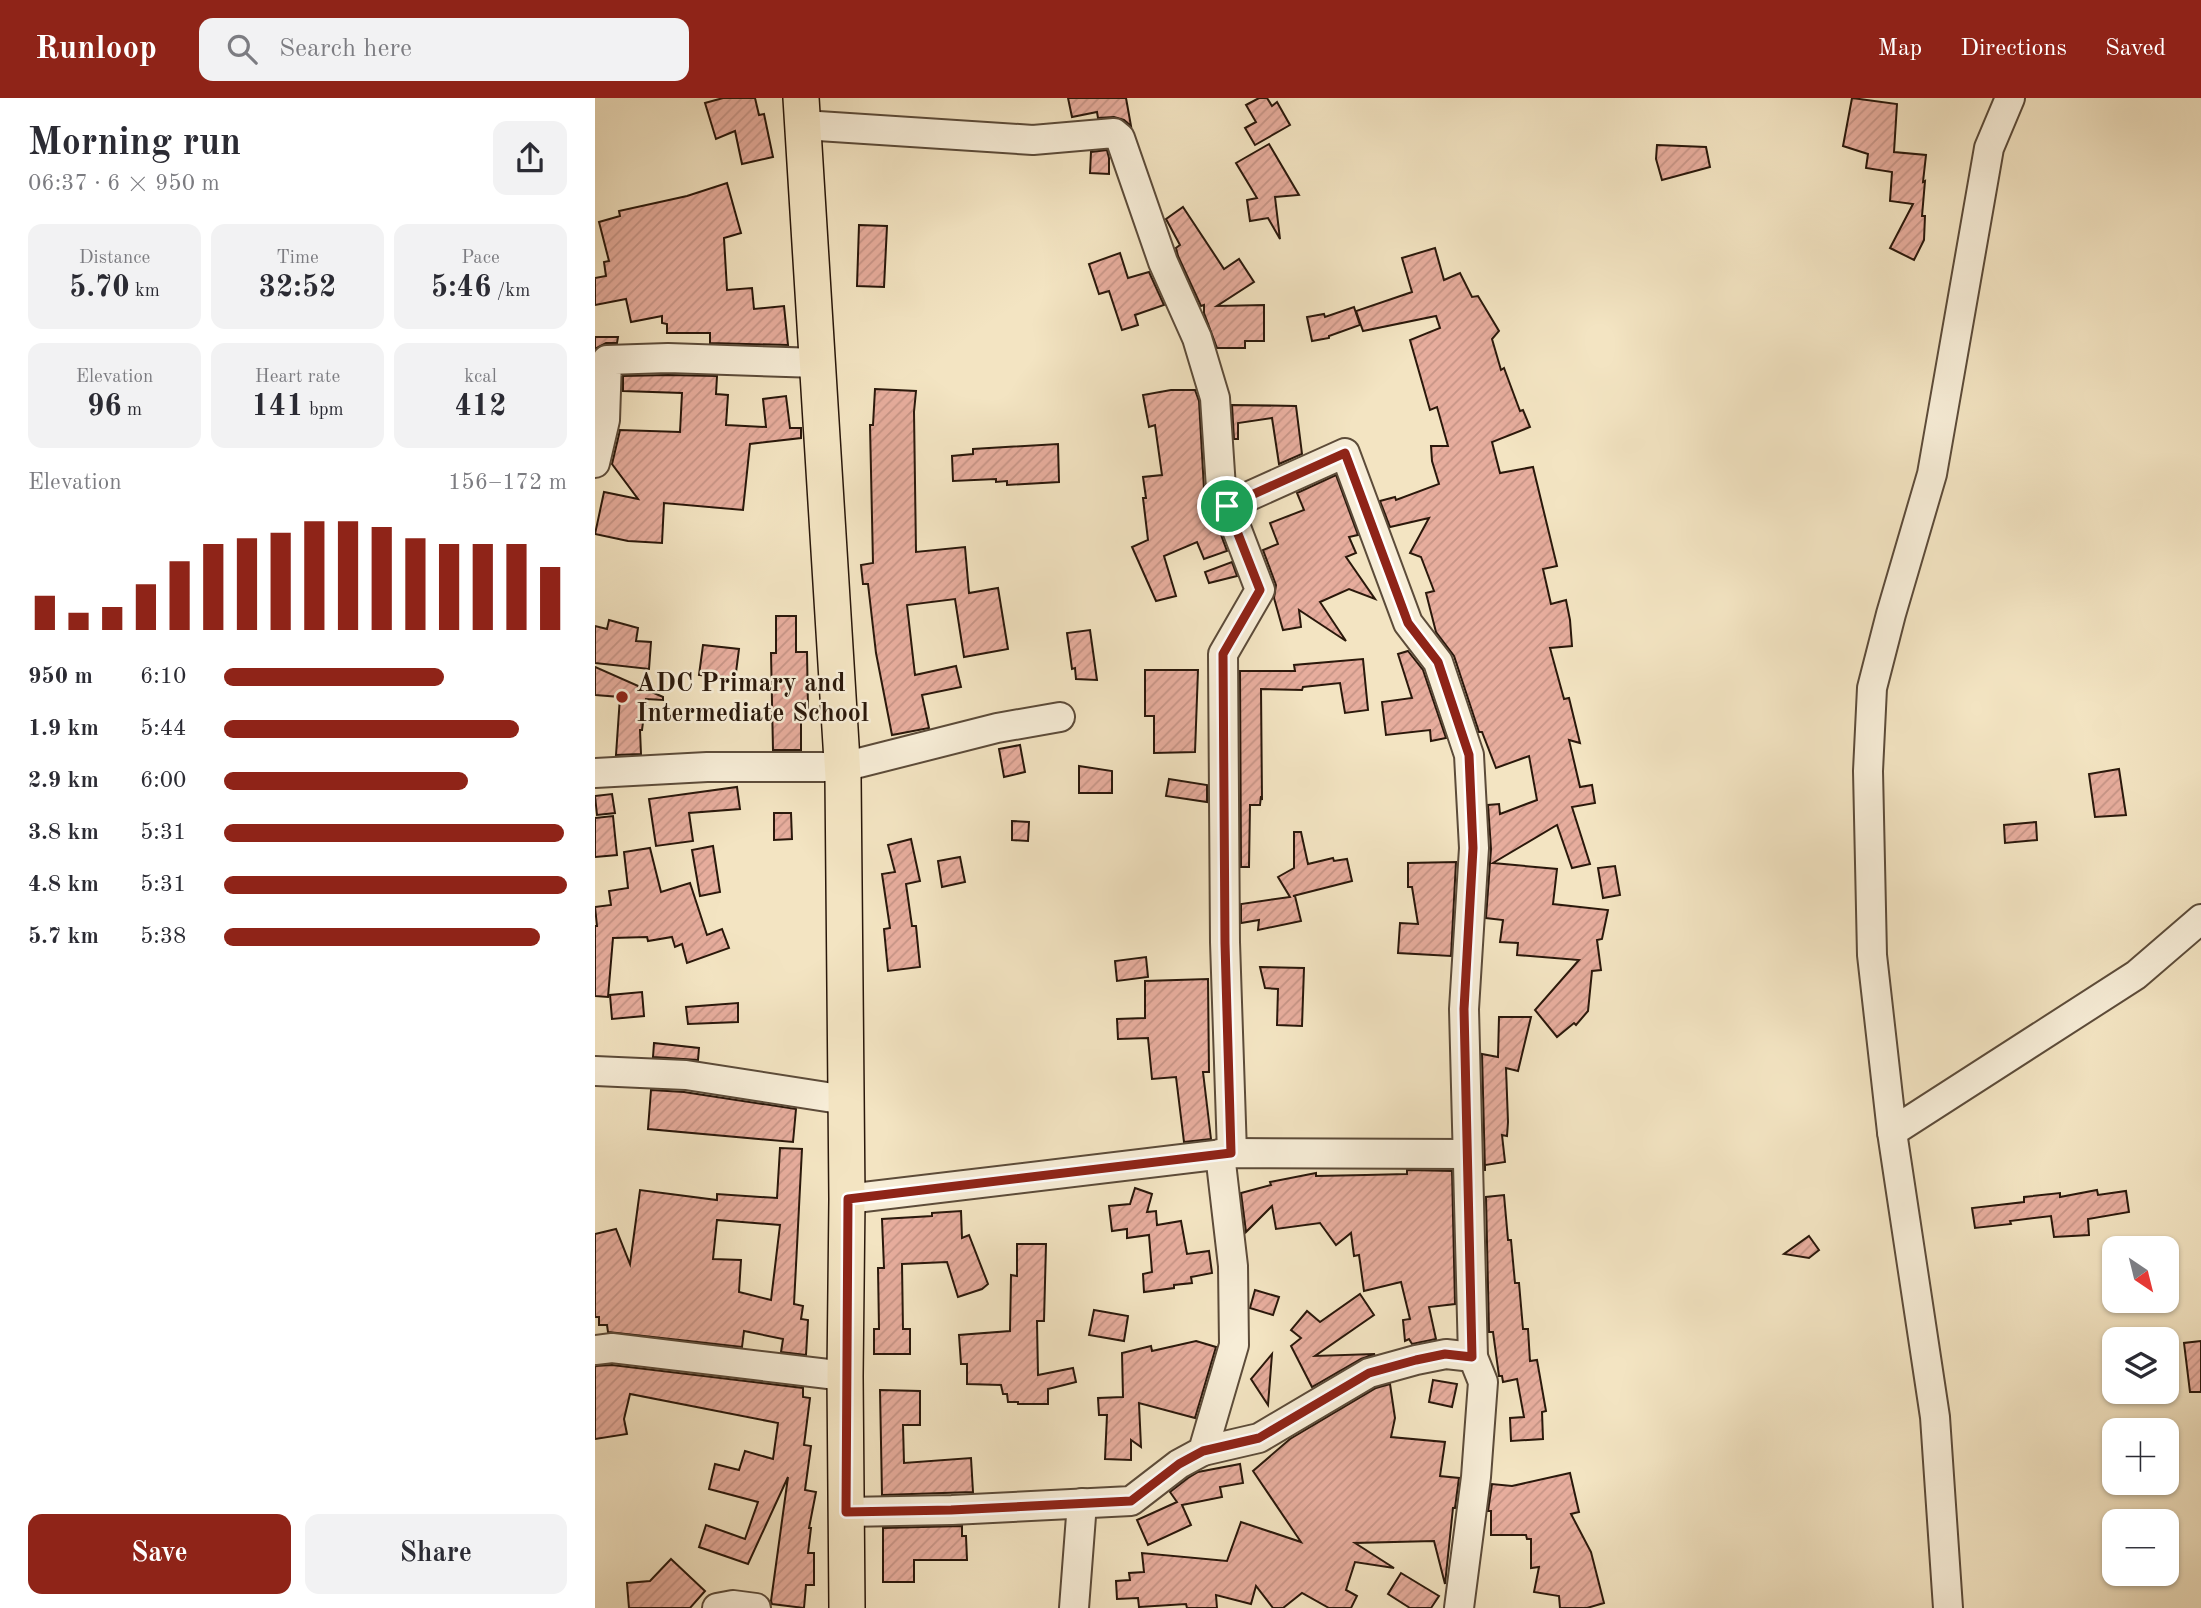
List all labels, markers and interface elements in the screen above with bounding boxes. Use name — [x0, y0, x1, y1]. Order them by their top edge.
search box — [199, 18, 689, 81]
icon: search — [223, 30, 261, 68]
text: Runloop — [35, 33, 157, 66]
text: Search here — [279, 36, 412, 62]
text: Map — [1878, 37, 1922, 61]
text: Directions — [1960, 37, 2067, 61]
text: Saved — [2105, 37, 2166, 61]
button: share — [493, 121, 567, 195]
text: Morning run — [28, 125, 241, 163]
text: 06:37 · 6 × 950 m — [28, 172, 220, 195]
text: Distance — [79, 249, 150, 268]
text: Time — [276, 249, 319, 268]
text: Pace — [461, 249, 500, 268]
text: 5.70 — [69, 273, 130, 303]
text: 32:52 — [259, 273, 337, 303]
text: 5:46 — [431, 273, 491, 303]
text: km — [130, 282, 160, 301]
text: /km — [491, 282, 530, 301]
text: Elevation — [76, 368, 153, 387]
text: Heart rate — [255, 368, 340, 387]
text: kcal — [464, 368, 497, 387]
text: 96 — [87, 392, 122, 422]
text: 141 — [251, 392, 304, 422]
text: 412 — [454, 392, 507, 422]
text: m — [122, 401, 142, 420]
text: bpm — [304, 401, 344, 420]
text: Elevation — [28, 471, 122, 494]
text: 156–172 m — [448, 471, 567, 494]
pin — [1197, 476, 1257, 536]
icon: arrive — [1208, 487, 1246, 525]
text: 950 m — [28, 665, 93, 688]
text: 6:10 — [140, 665, 186, 688]
place label: ADC Primary and Intermediate School — [636, 671, 869, 727]
marker: ADC Primary and Intermediate School — [614, 689, 630, 705]
text: 1.9 km — [28, 717, 99, 740]
text: 5:44 — [140, 717, 186, 740]
text: 2.9 km — [28, 769, 99, 792]
text: 6:00 — [140, 769, 186, 792]
text: 3.8 km — [28, 821, 99, 844]
text: 5:31 — [140, 821, 186, 844]
text: 4.8 km — [28, 873, 99, 896]
text: 5:31 — [140, 873, 186, 896]
text: 5.7 km — [28, 925, 99, 948]
text: 5:38 — [140, 925, 186, 948]
north arrow — [2102, 1236, 2179, 1312]
map controls — [2102, 1236, 2179, 1586]
button: layers — [2102, 1327, 2179, 1404]
button: + — [2102, 1418, 2179, 1495]
button: − — [2102, 1509, 2179, 1586]
button: Save — [28, 1514, 291, 1594]
button: Share — [305, 1514, 567, 1594]

